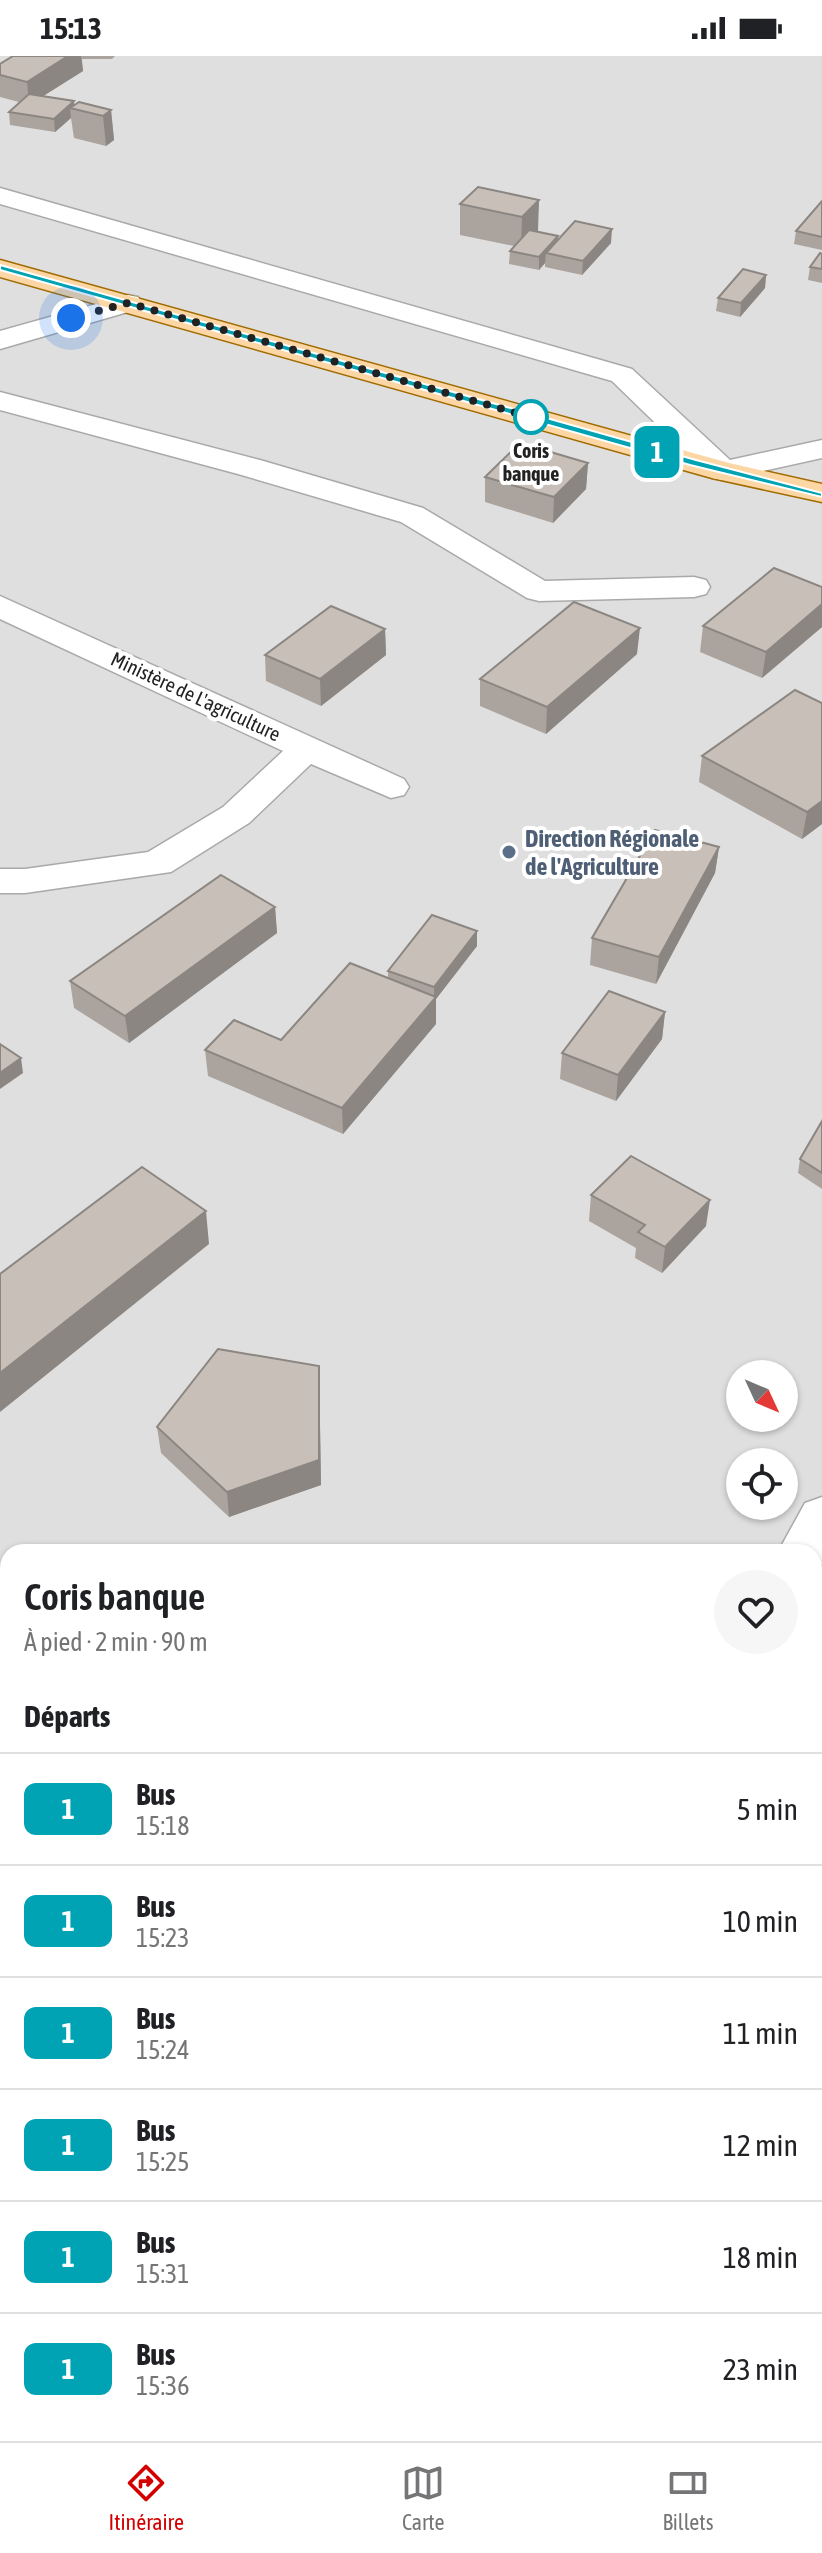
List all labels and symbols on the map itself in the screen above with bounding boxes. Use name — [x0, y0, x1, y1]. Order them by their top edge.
your location — [51, 298, 91, 338]
marker: Coris banque — [514, 400, 548, 434]
line badge: 1 — [631, 426, 683, 478]
place label: Coris banque — [503, 439, 559, 485]
street label: Ministère de L'agriculture — [108, 647, 284, 745]
place label: Direction Régionale de l'Agriculture — [525, 825, 699, 880]
marker: Direction Régionale de l'Agriculture — [500, 843, 518, 861]
north arrow — [726, 1360, 798, 1432]

